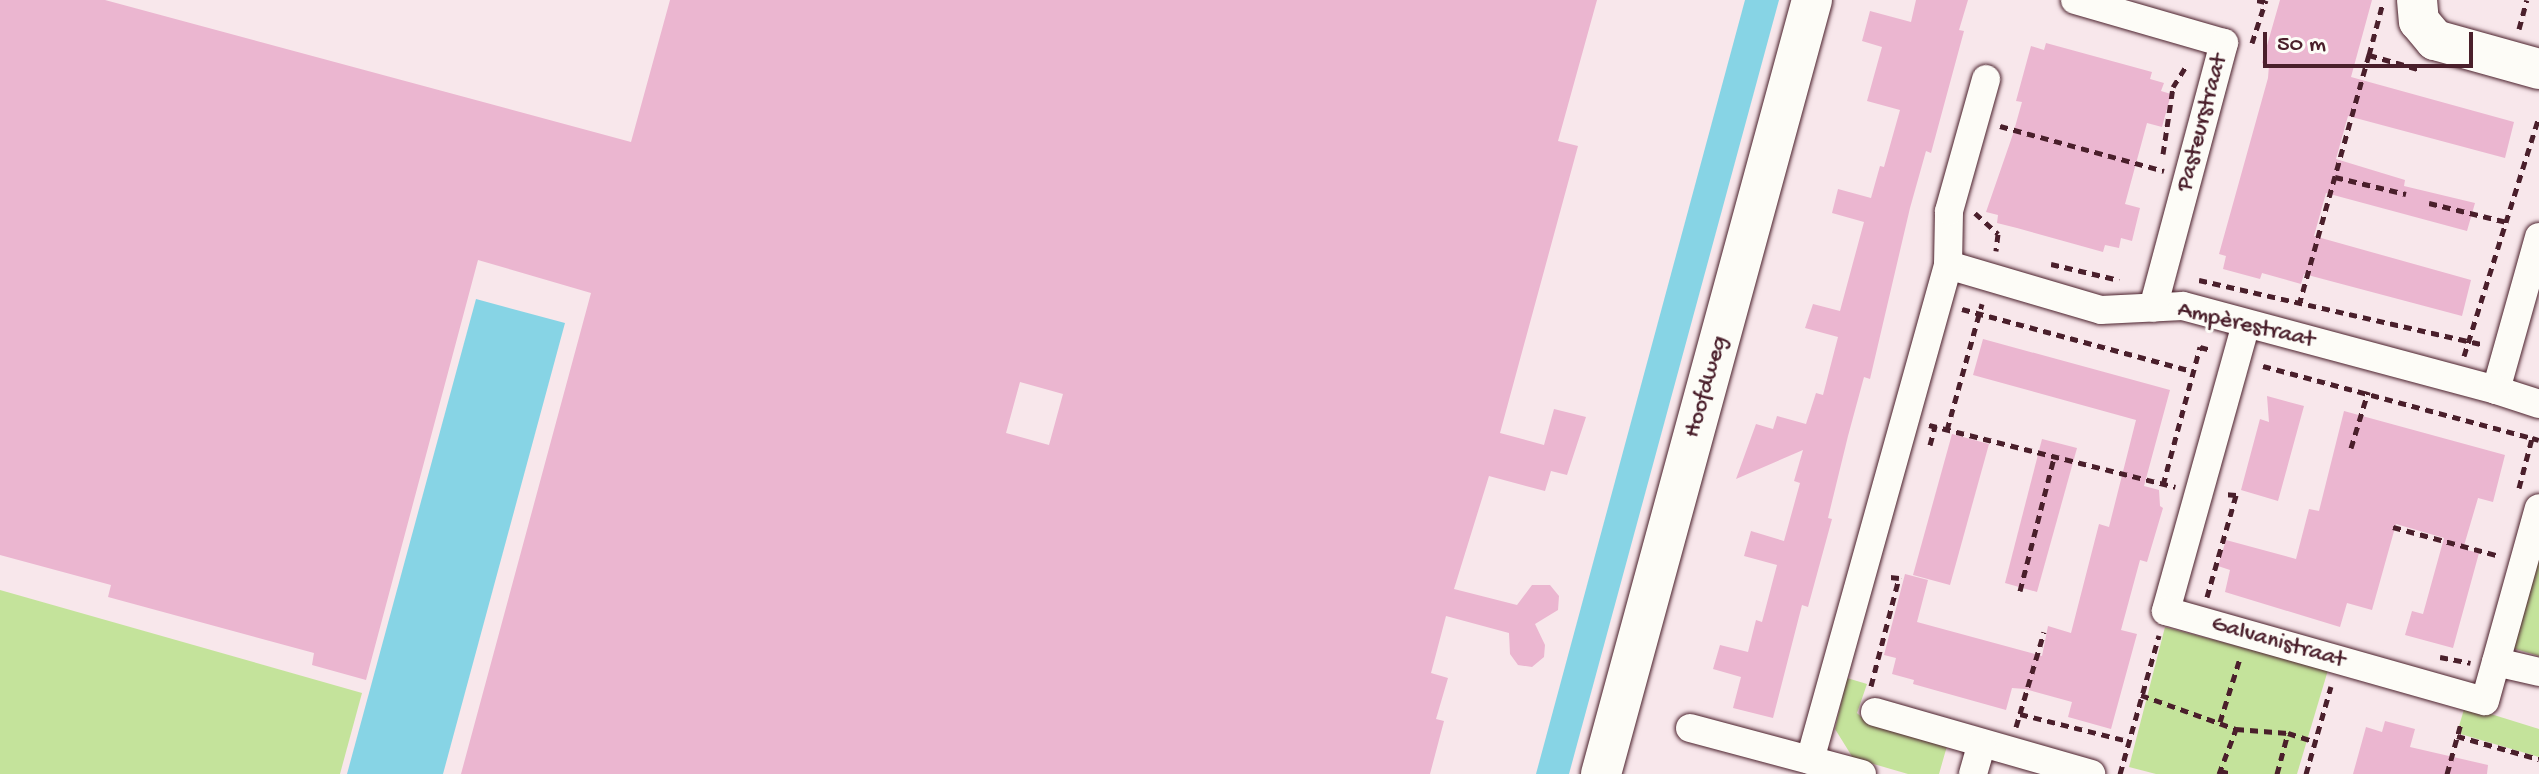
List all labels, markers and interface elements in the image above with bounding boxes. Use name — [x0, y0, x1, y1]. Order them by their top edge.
scale bar — [2267, 16, 2477, 66]
text: 50 m — [2277, 31, 2326, 60]
street label: Pasteurstraat — [2171, 51, 2235, 195]
street label: Ampèrestraat — [2175, 296, 2317, 356]
street label: Hoofdweg — [1679, 333, 1735, 441]
street label: Galvanistraat — [2208, 610, 2348, 676]

